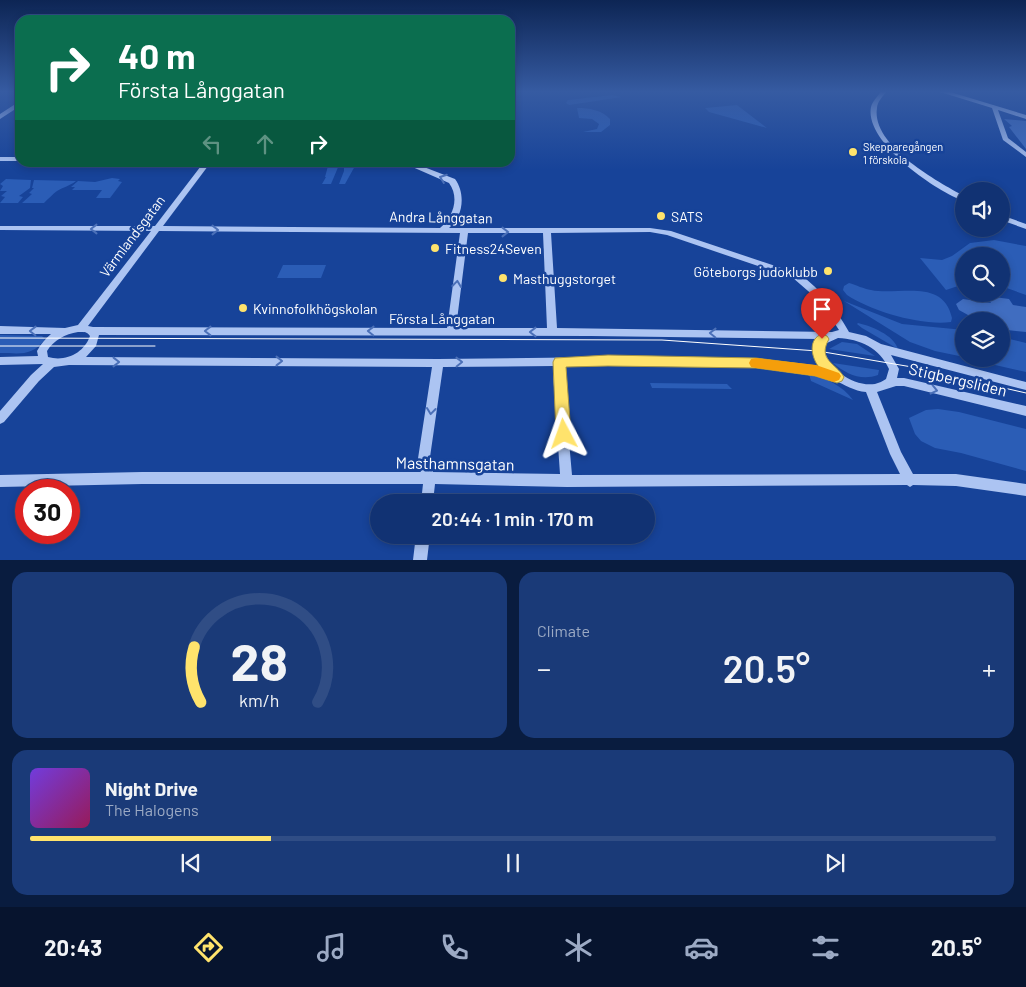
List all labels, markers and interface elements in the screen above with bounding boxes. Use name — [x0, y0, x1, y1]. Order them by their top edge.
text: 40 m — [118, 34, 195, 76]
icon: right — [35, 35, 100, 100]
text: Första Långgatan — [118, 76, 285, 102]
icon: left — [198, 130, 226, 158]
icon: ahead — [251, 130, 279, 158]
icon: right — [304, 130, 332, 158]
place label: Skepparegången 1 förskola — [863, 140, 943, 166]
marker: Skepparegången 1 förskola — [847, 146, 859, 158]
one-way arrow — [439, 174, 448, 184]
map controls — [955, 182, 1010, 367]
button: sound — [955, 182, 1010, 237]
street label: Värmlandsgatan — [96, 192, 168, 280]
street label: Andra Långgatan — [389, 208, 493, 226]
place label: SATS — [671, 208, 703, 225]
marker: SATS — [655, 210, 667, 222]
one-way arrow — [90, 224, 98, 234]
one-way arrow — [212, 225, 219, 235]
one-way arrow — [502, 227, 510, 237]
place label: Fitness24Seven — [445, 240, 542, 257]
marker: Fitness24Seven — [429, 242, 441, 254]
button: search — [955, 247, 1010, 302]
place label: Göteborgs judoklubb — [693, 263, 818, 280]
marker: Göteborgs judoklubb — [822, 265, 834, 277]
place label: Masthuggstorget — [513, 270, 616, 287]
marker: Masthuggstorget — [497, 272, 509, 284]
one-way arrow — [451, 280, 462, 288]
pin — [801, 288, 843, 339]
icon: arrive — [808, 295, 836, 323]
place label: Kvinnofolkhögskolan — [253, 300, 378, 317]
marker: Kvinnofolkhögskolan — [237, 302, 249, 314]
street label: Första Långgatan — [389, 310, 495, 327]
button: layers — [955, 312, 1010, 367]
one-way arrow — [29, 326, 36, 336]
one-way arrow — [204, 326, 212, 336]
one-way arrow — [367, 326, 374, 336]
one-way arrow — [529, 327, 537, 337]
one-way arrow — [709, 328, 717, 338]
one-way arrow — [276, 356, 283, 366]
one-way arrow — [113, 357, 121, 367]
one-way arrow — [455, 357, 463, 368]
street label: Stigbergsliden — [907, 358, 1009, 400]
one-way arrow — [929, 384, 938, 395]
one-way arrow — [426, 407, 437, 415]
position arrow — [537, 407, 589, 459]
street label: Masthamnsgatan — [395, 452, 515, 474]
speed limit sign: 30 — [15, 479, 80, 544]
text: 20:44 · 1 min · 170 m — [432, 507, 593, 530]
text: Climate — [537, 621, 590, 640]
text: 28 — [231, 629, 288, 691]
text: 20.5° — [723, 645, 810, 691]
text: − — [537, 651, 551, 685]
text: + — [982, 651, 996, 685]
text: km/h — [239, 689, 280, 711]
text: Night Drive — [105, 777, 198, 800]
text: The Halogens — [105, 800, 199, 819]
icon: previous — [177, 849, 205, 877]
icon: pause — [499, 849, 527, 877]
icon: next — [821, 849, 849, 877]
icon: directions — [191, 930, 226, 965]
icon: music — [314, 930, 349, 965]
icon: phone — [437, 930, 472, 965]
icon: climate — [561, 930, 596, 965]
icon: car — [684, 930, 719, 965]
icon: filters — [808, 930, 843, 965]
text: 20:43 — [44, 934, 102, 960]
text: 20.5° — [931, 934, 982, 960]

